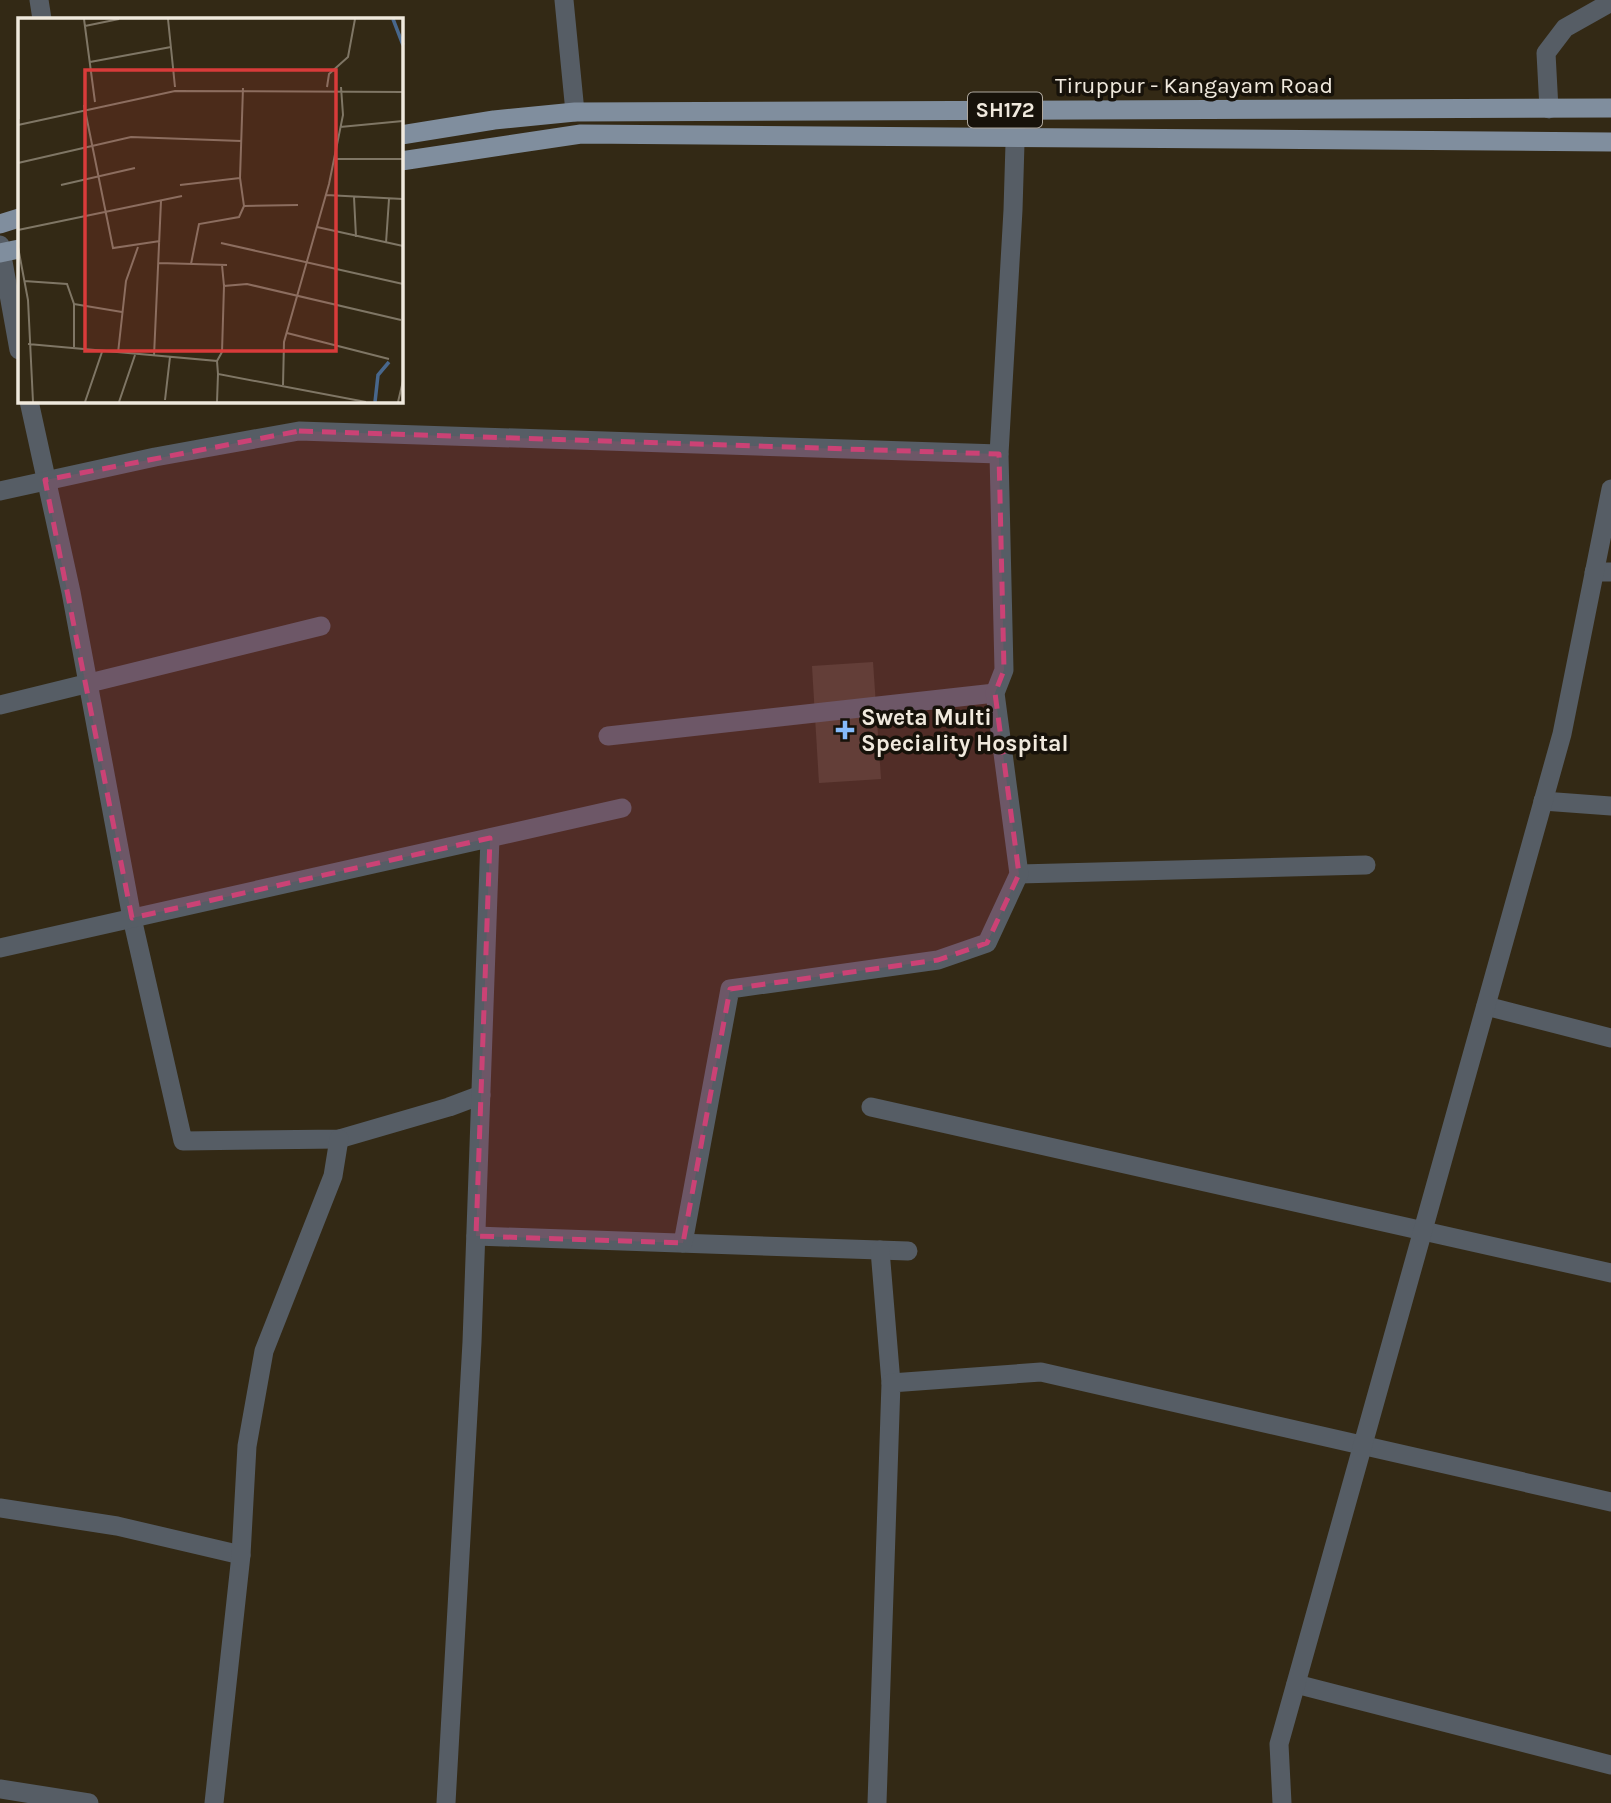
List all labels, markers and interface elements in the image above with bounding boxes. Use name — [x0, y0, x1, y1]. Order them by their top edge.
inset map — [18, 18, 402, 402]
street label: Tiruppur - Kangayam Road — [1055, 72, 1333, 99]
road number: SH172 — [968, 92, 1042, 128]
place label: Sweta Multi Speciality Hospital — [861, 704, 1069, 757]
marker: Sweta Multi Speciality Hospital — [835, 720, 855, 740]

